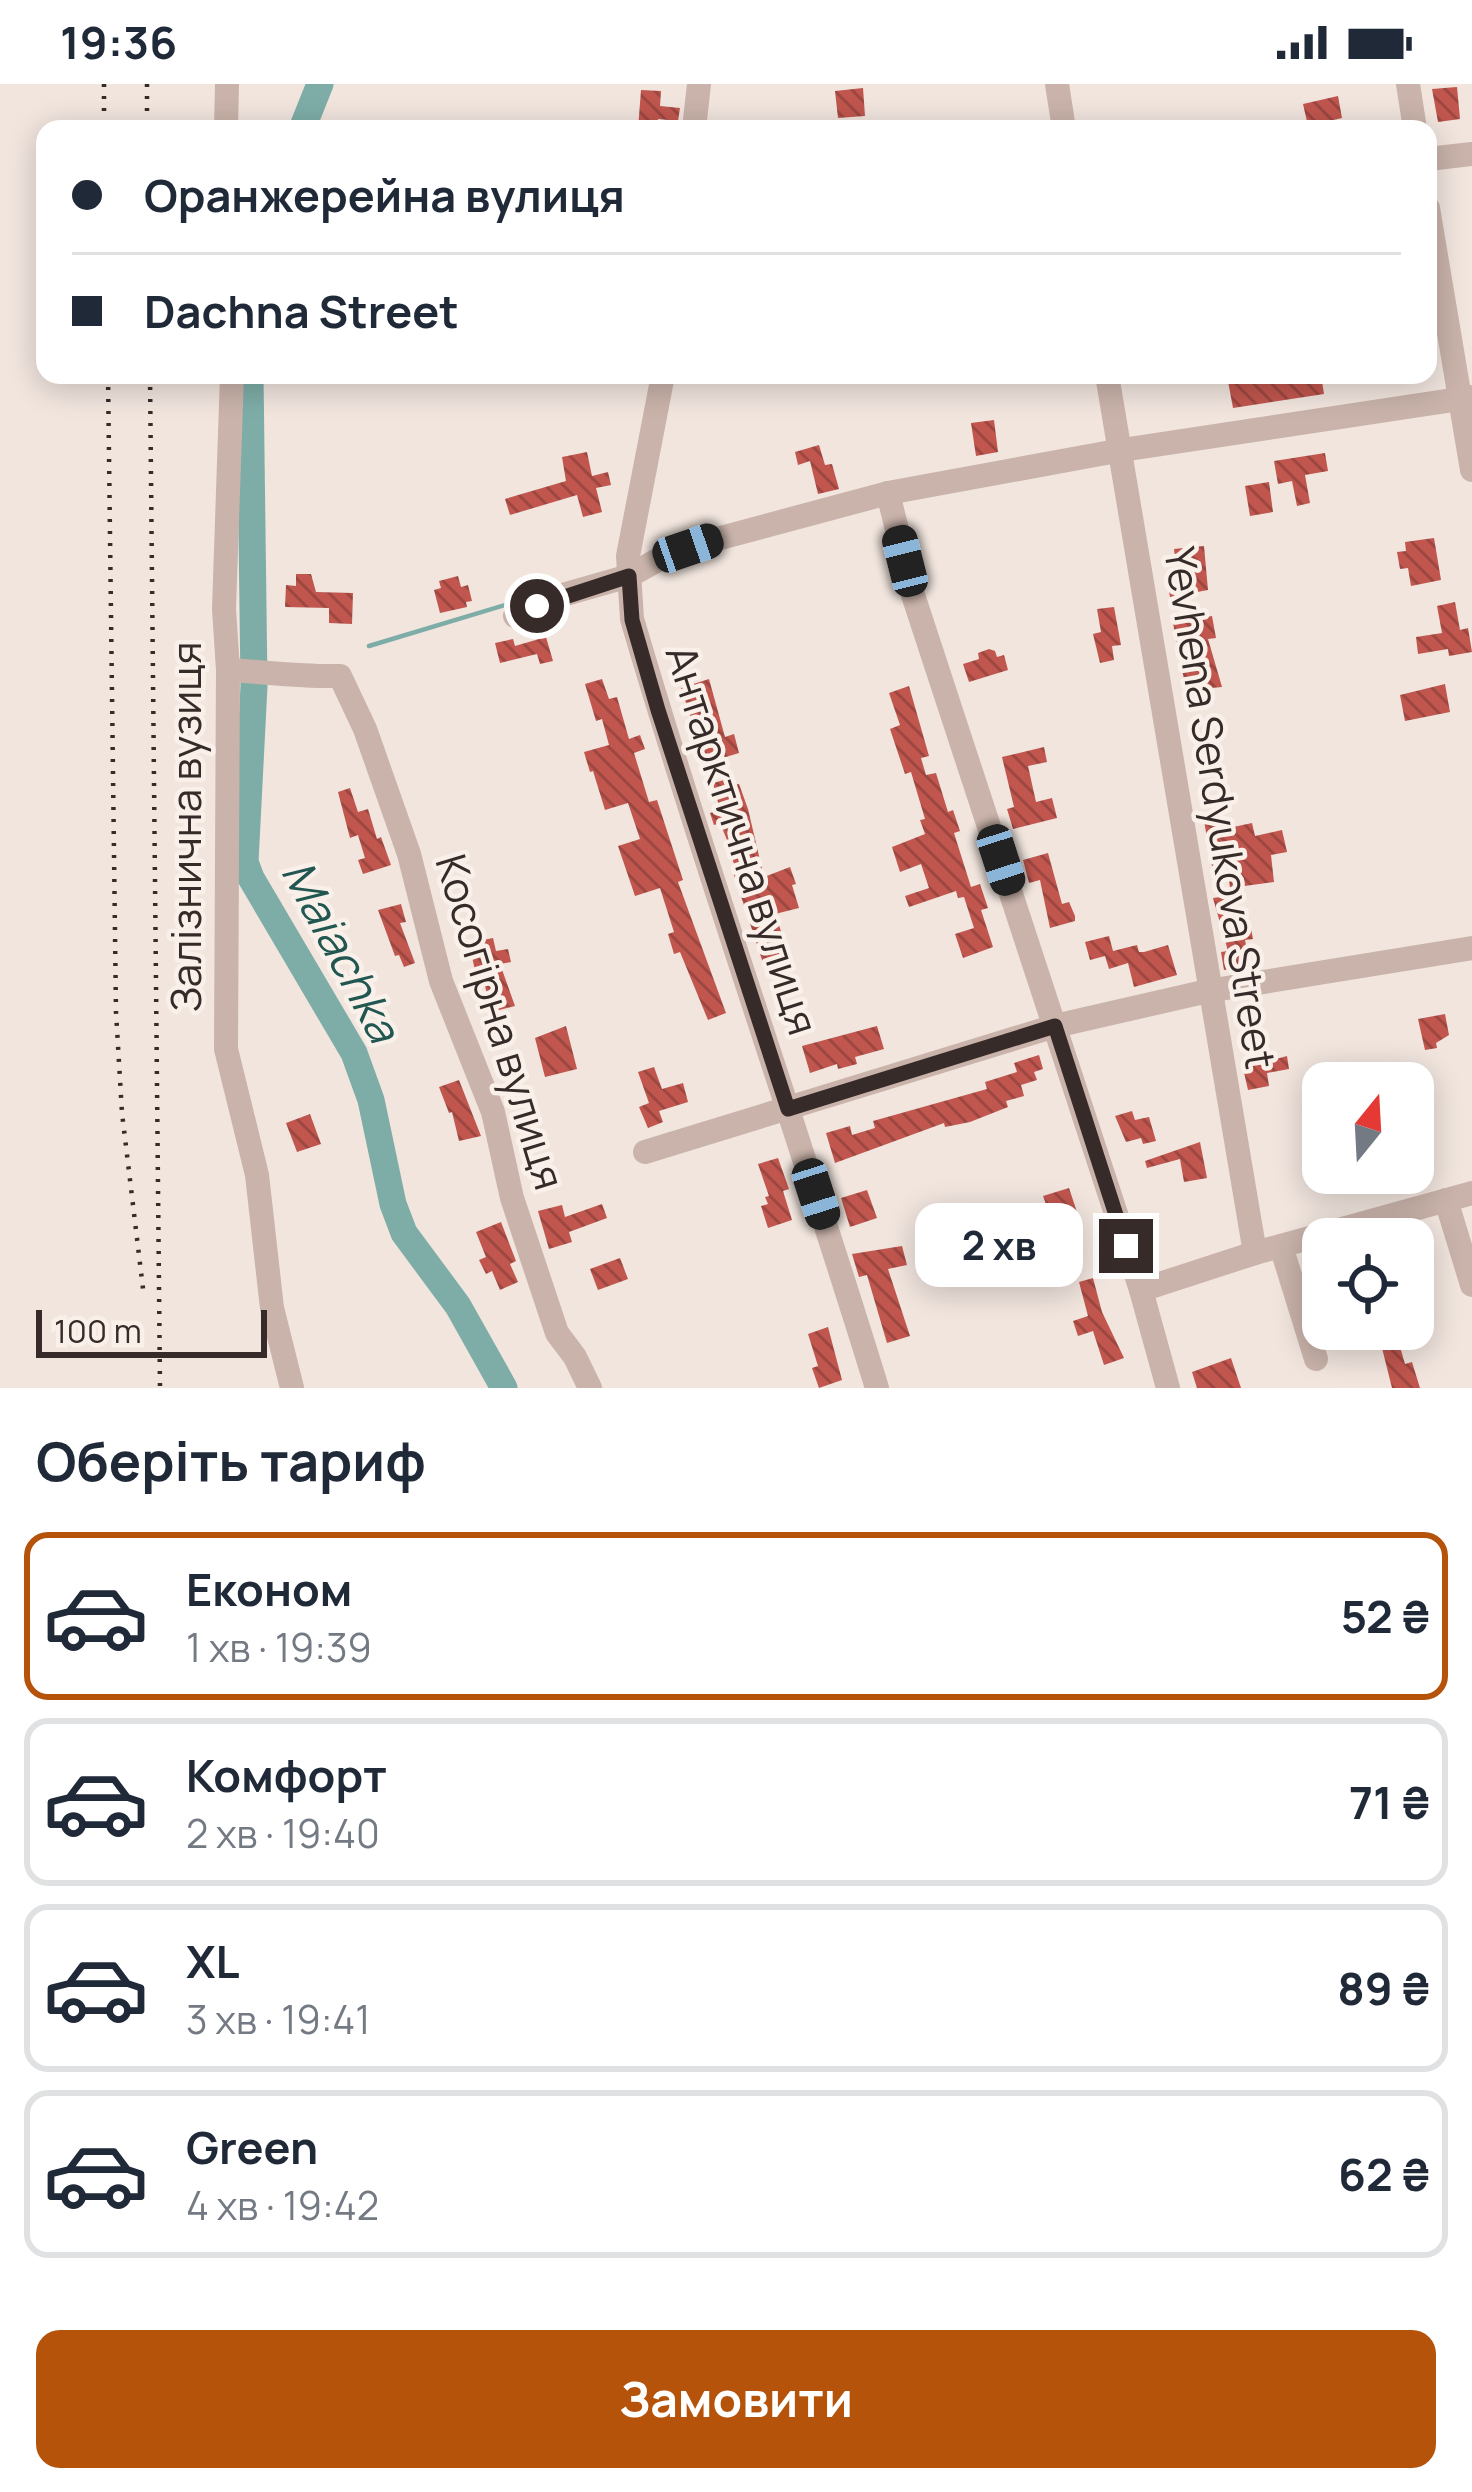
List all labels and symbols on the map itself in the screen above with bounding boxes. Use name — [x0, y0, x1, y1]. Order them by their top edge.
car — [648, 519, 728, 577]
car — [879, 522, 931, 600]
street label: Yevhena Serdyukova Street — [1151, 543, 1291, 1073]
route start — [510, 579, 564, 633]
street label: Антарктична вулиця — [653, 637, 833, 1042]
street label: Залізнична вузиця — [156, 642, 214, 1012]
car — [973, 820, 1029, 900]
street label: Косогірна вулиця — [422, 847, 579, 1196]
water label: Maiachka — [268, 849, 417, 1054]
north arrow — [1302, 1062, 1434, 1194]
car — [788, 1154, 844, 1234]
callout: 2 хв — [916, 1204, 1084, 1288]
route end — [1099, 1219, 1153, 1273]
scale bar — [36, 1304, 267, 1357]

